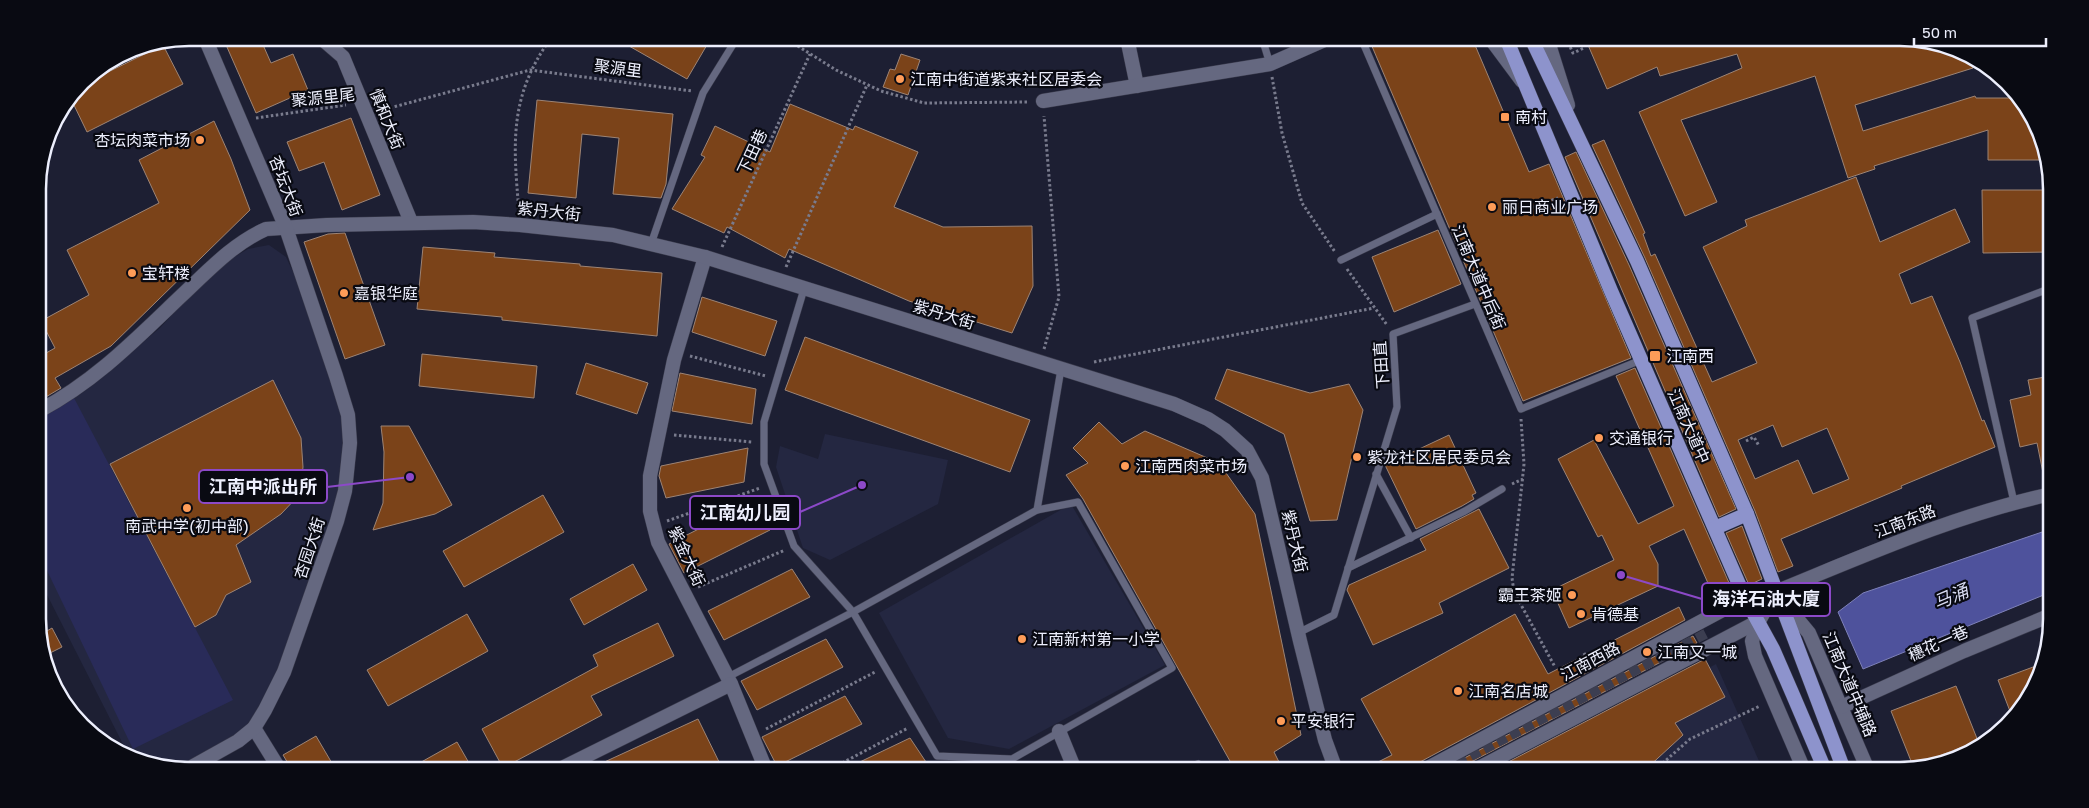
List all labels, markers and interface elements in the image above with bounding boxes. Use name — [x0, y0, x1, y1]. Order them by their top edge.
scale bar — [1914, 15, 2046, 47]
text: 50 m — [1922, 23, 1957, 41]
street label: 聚源里 — [593, 55, 643, 81]
place label: 江南中街道紫来社区居委会 — [910, 69, 1102, 89]
marker: 江南中街道紫来社区居委会 — [894, 73, 906, 85]
street label: 聚源里尾 — [290, 84, 356, 110]
street label: 慎和大街 — [366, 86, 408, 152]
place label: 南村 — [1515, 107, 1547, 127]
marker: 南村 — [1499, 111, 1511, 123]
street label: 下田巷 — [733, 126, 771, 178]
place label: 杏坛肉菜市场 — [94, 130, 190, 150]
marker: 杏坛肉菜市场 — [194, 134, 206, 146]
street label: 杏坛大街 — [265, 153, 307, 219]
place label: 丽日商业广场 — [1502, 197, 1598, 217]
street label: 紫丹大街 — [516, 198, 582, 224]
marker: 丽日商业广场 — [1486, 201, 1498, 213]
street label: 江南大道中后街 — [1448, 222, 1510, 332]
place label: 宝轩楼 — [142, 263, 190, 283]
marker: 宝轩楼 — [126, 267, 138, 279]
place label: 嘉银华庭 — [354, 283, 418, 303]
marker: 嘉银华庭 — [338, 287, 350, 299]
street label: 紫丹大街 — [910, 295, 978, 333]
street label: 下田直 — [1369, 340, 1393, 390]
place label: 江南西 — [1666, 346, 1714, 366]
marker: 江南西 — [1648, 349, 1662, 363]
street label: 江南大道中 — [1664, 385, 1714, 467]
place label: 交通银行 — [1609, 428, 1673, 448]
marker: 交通银行 — [1593, 432, 1605, 444]
place label: 紫龙社区居民委员会 — [1367, 447, 1511, 467]
marker: 紫龙社区居民委员会 — [1351, 451, 1363, 463]
place label: 江南西肉菜市场 — [1135, 456, 1247, 476]
marker: 江南西肉菜市场 — [1119, 460, 1131, 472]
callout: 江南中派出所 — [199, 470, 327, 503]
text: 江南中派出所 — [209, 475, 317, 497]
callout: 江南幼儿园 — [690, 496, 800, 529]
street label: 江南东路 — [1872, 500, 1938, 542]
text: 江南幼儿园 — [700, 501, 790, 523]
marker: 南武中学(初中部) — [181, 502, 193, 514]
street label: 紫丹大街 — [1278, 508, 1312, 574]
street label: 杏园大街 — [290, 514, 328, 582]
place label: 南武中学(初中部) — [125, 516, 249, 536]
street label: 紫金大街 — [664, 523, 710, 589]
water label: 马涌 — [1930, 578, 1973, 613]
callout: 海洋石油大廈 — [1702, 583, 1830, 616]
place label: 霸王茶姬 — [1498, 585, 1562, 605]
text: 海洋石油大廈 — [1712, 587, 1820, 609]
marker: 霸王茶姬 — [1566, 589, 1578, 601]
place label: 肯德基 — [1591, 604, 1639, 624]
marker: 肯德基 — [1575, 608, 1587, 620]
street label: 穗花一巷 — [1905, 621, 1971, 665]
place label: 江南新村第一小学 — [1032, 629, 1160, 649]
street label: 江南大道中辅路 — [1819, 629, 1881, 739]
marker: 江南新村第一小学 — [1016, 633, 1028, 645]
street label: 江南西路 — [1557, 637, 1623, 685]
place label: 江南又一城 — [1657, 642, 1737, 662]
marker: 江南又一城 — [1641, 646, 1653, 658]
place label: 江南名店城 — [1468, 681, 1548, 701]
marker: 江南名店城 — [1452, 685, 1464, 697]
place label: 平安银行 — [1291, 711, 1355, 731]
marker: 平安银行 — [1275, 715, 1287, 727]

